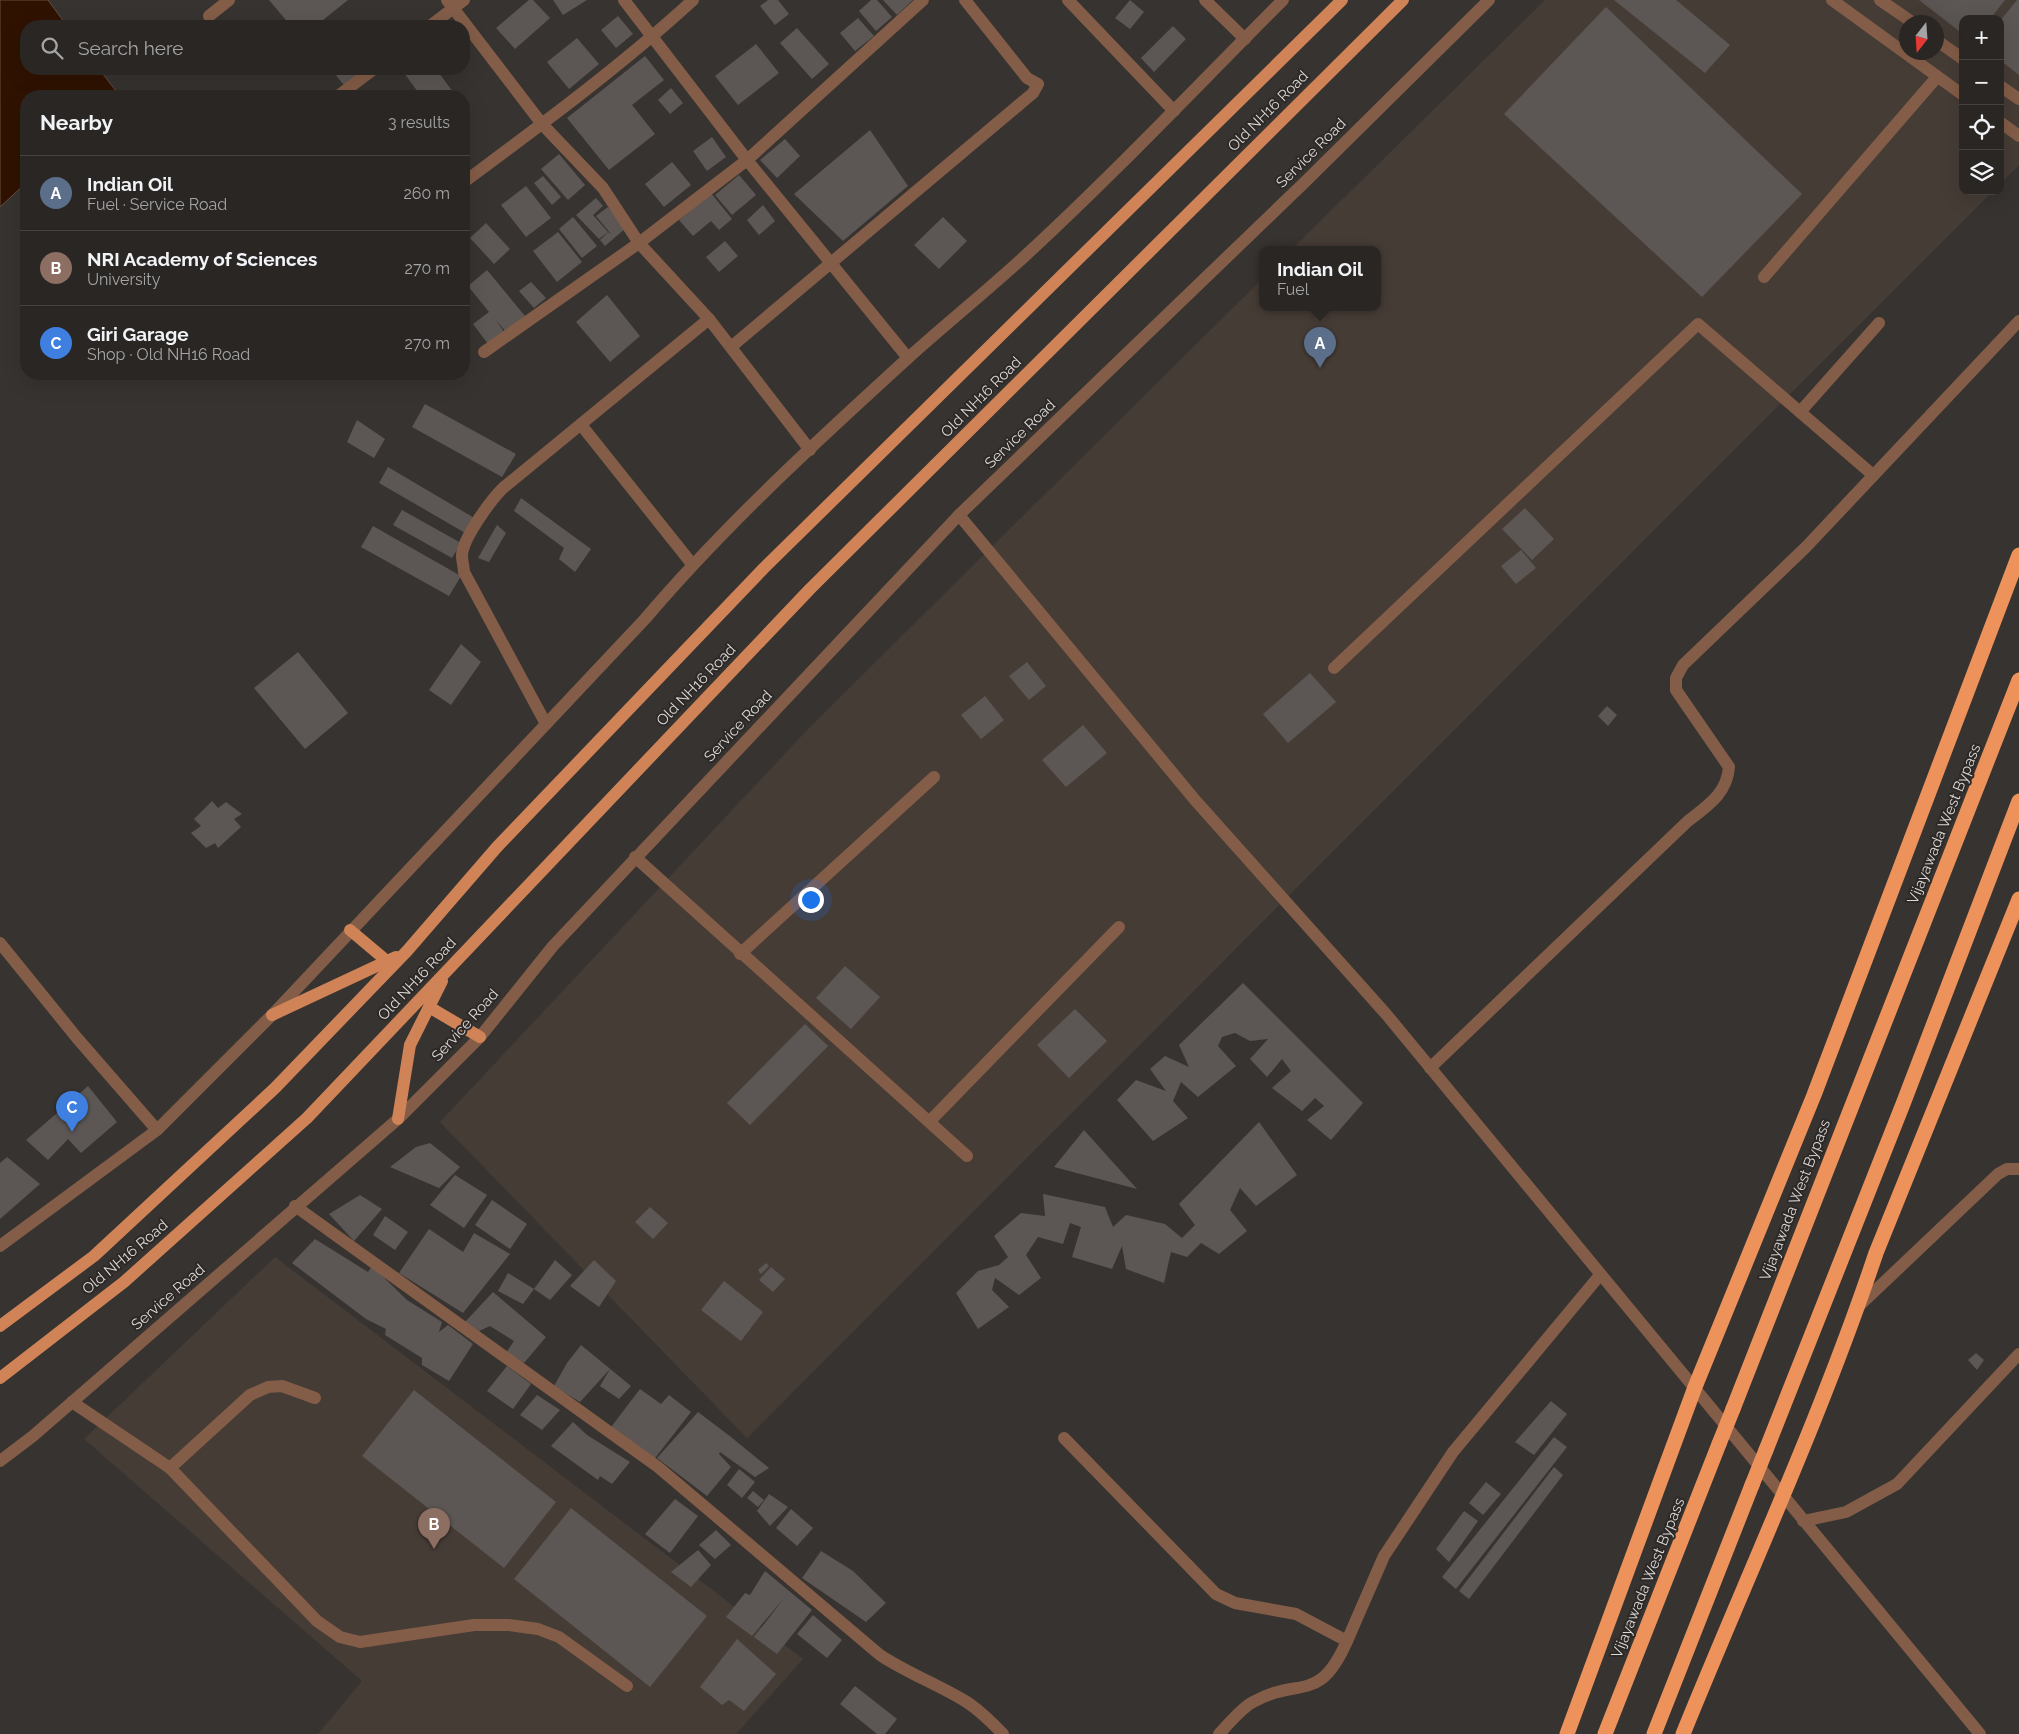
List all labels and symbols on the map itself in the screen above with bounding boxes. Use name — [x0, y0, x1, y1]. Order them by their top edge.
north arrow — [1899, 15, 1944, 60]
street label: Old NH16 Road — [1224, 67, 1312, 155]
street label: Service Road — [1272, 114, 1350, 192]
pin: A — [1304, 327, 1336, 368]
street label: Old NH16 Road — [937, 353, 1025, 441]
street label: Service Road — [981, 396, 1059, 472]
street label: Old NH16 Road — [653, 640, 739, 730]
street label: Service Road — [700, 687, 776, 765]
street label: Vijayawada West Bypass — [1904, 741, 1984, 907]
your location — [798, 887, 824, 913]
street label: Old NH16 Road — [374, 934, 460, 1024]
street label: Service Road — [428, 985, 502, 1065]
pin: C — [56, 1091, 88, 1132]
street label: Vijayawada West Bypass — [1756, 1117, 1834, 1283]
street label: Old NH16 Road — [78, 1216, 172, 1298]
street label: Service Road — [128, 1260, 208, 1334]
street label: Vijayawada West Bypass — [1608, 1495, 1688, 1661]
pin: B — [418, 1508, 450, 1549]

